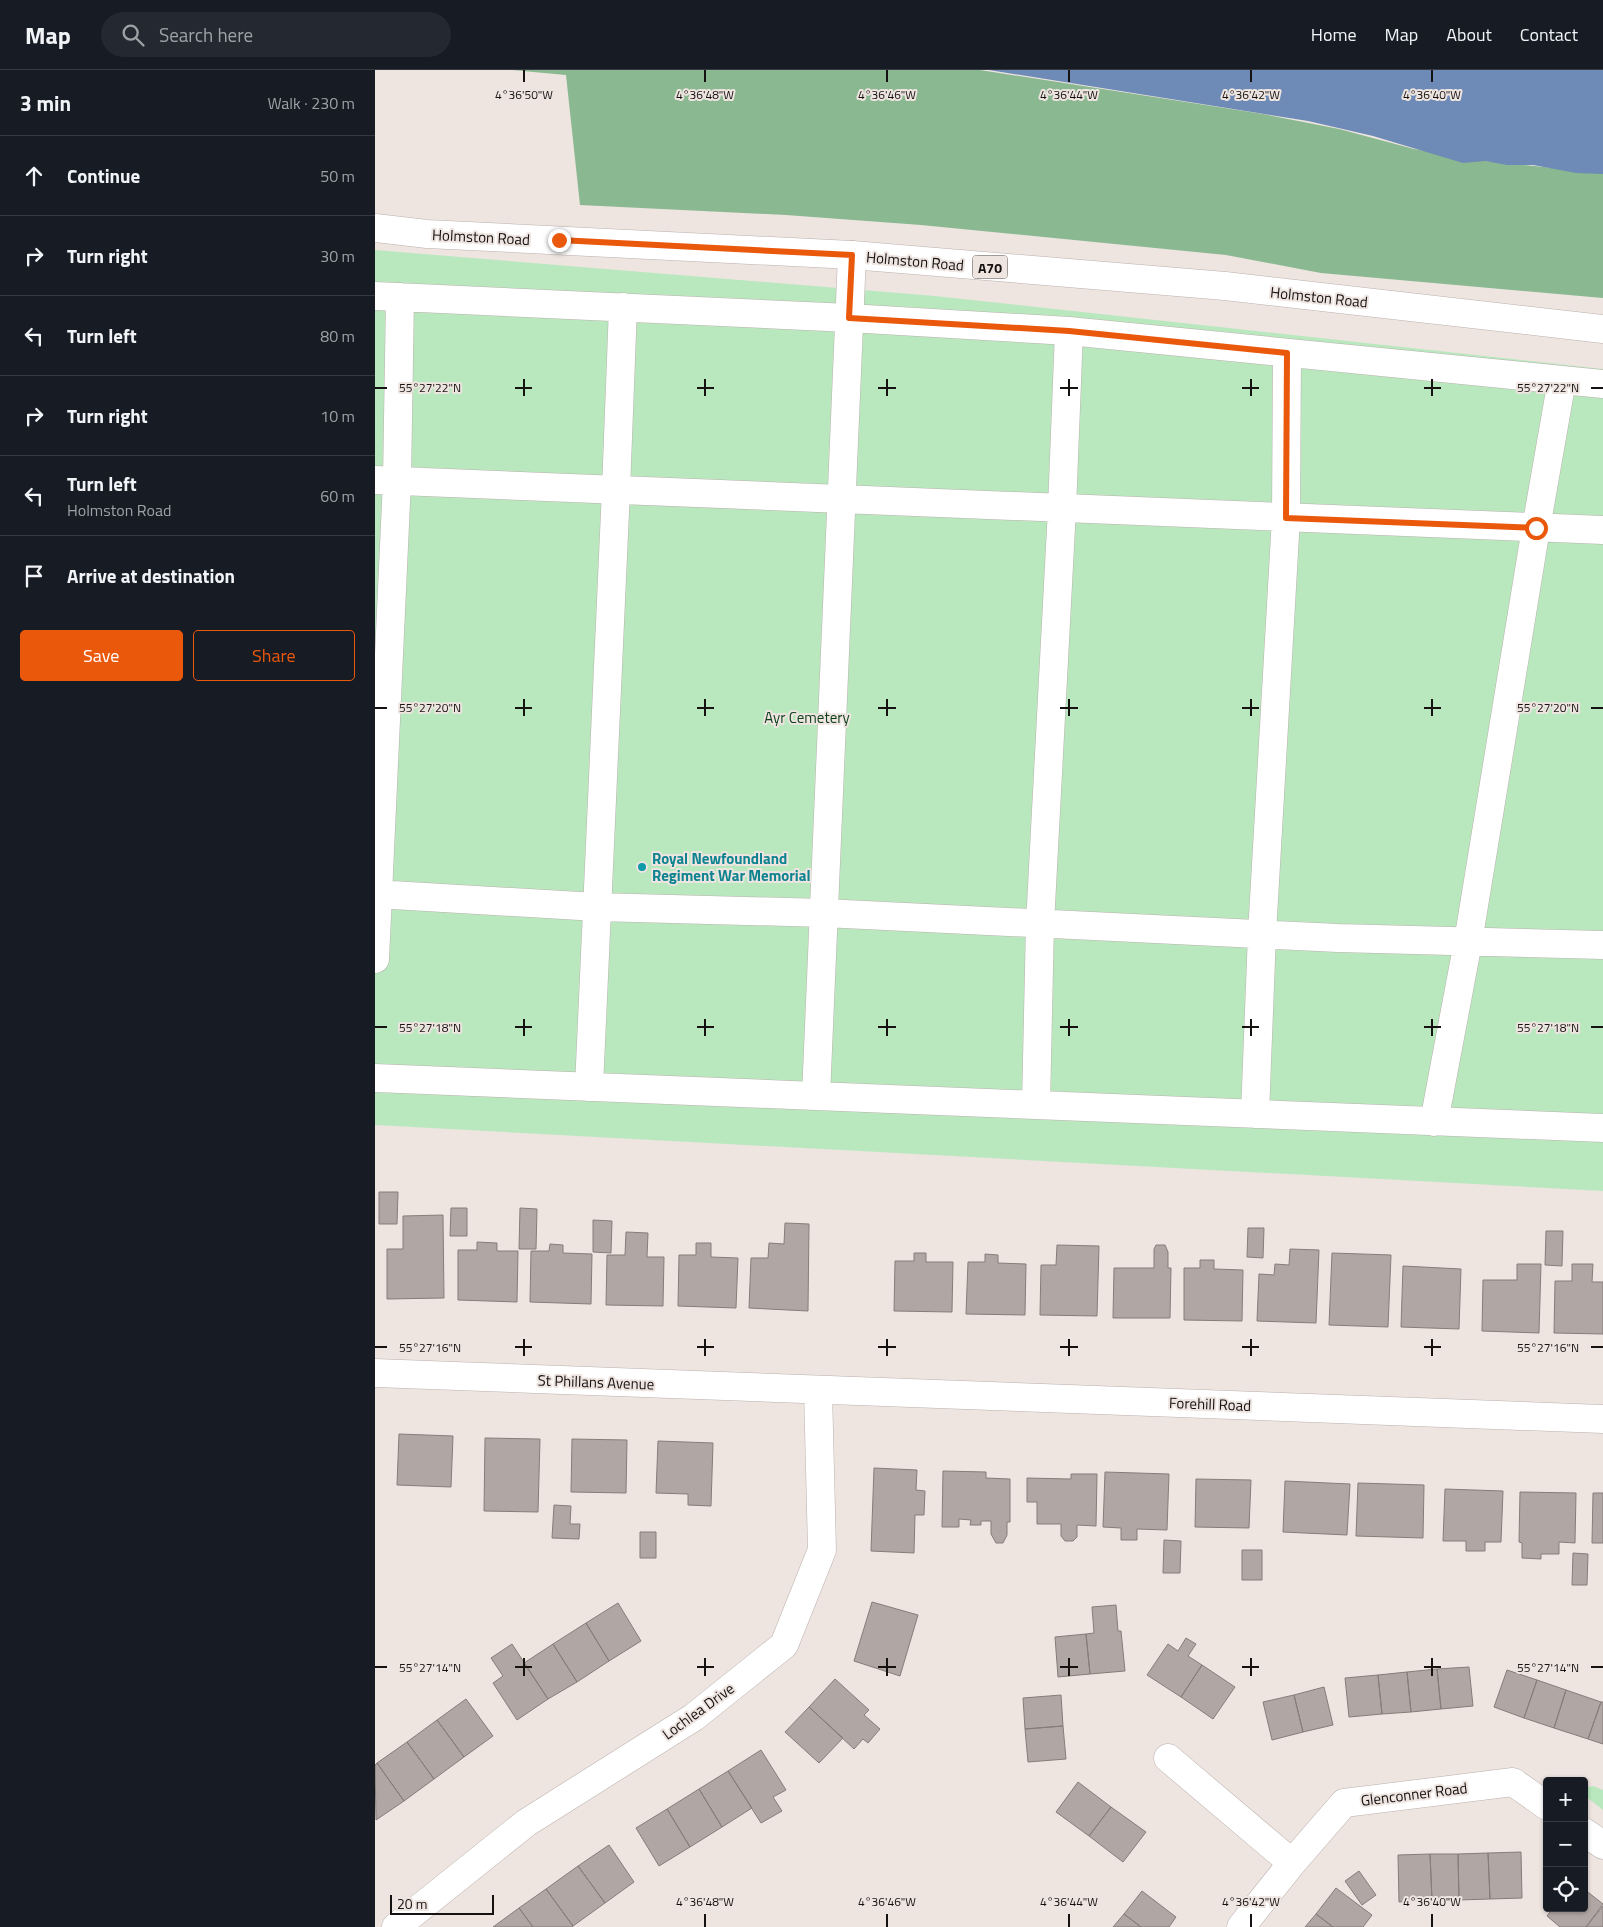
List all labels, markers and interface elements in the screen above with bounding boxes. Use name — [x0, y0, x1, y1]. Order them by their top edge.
search box — [101, 12, 451, 57]
text: Map — [25, 17, 71, 53]
text: Search here — [159, 20, 253, 49]
icon: search — [119, 21, 147, 49]
text: Home — [1311, 21, 1357, 48]
text: Map — [1385, 21, 1418, 48]
text: About — [1446, 21, 1492, 48]
text: Contact — [1520, 21, 1578, 48]
text: 4°36'50"W — [495, 85, 553, 104]
text: 4°36'48"W — [676, 85, 734, 104]
text: 4°36'46"W — [858, 85, 916, 104]
text: 4°36'44"W — [1040, 85, 1098, 104]
text: 4°36'42"W — [1222, 85, 1280, 104]
text: 4°36'40"W — [1403, 85, 1461, 104]
text: 3 min — [20, 87, 71, 119]
text: Walk · 230 m — [267, 91, 355, 115]
text: Continue — [67, 161, 140, 190]
icon: ahead — [20, 162, 48, 190]
text: 50 m — [320, 164, 355, 188]
street label: Holmston Road — [431, 223, 531, 251]
route end — [548, 229, 571, 252]
text: Turn right — [67, 241, 148, 270]
icon: right — [20, 242, 48, 270]
text: 30 m — [320, 244, 355, 268]
street label: Holmston Road — [865, 245, 965, 277]
road number: A70 — [973, 256, 1007, 278]
street label: Holmston Road — [1269, 280, 1369, 314]
text: Turn left — [67, 321, 137, 350]
icon: left — [20, 322, 48, 350]
text: 80 m — [320, 324, 355, 348]
text: 55°27'22"N — [399, 378, 461, 397]
text: 55°27'22"N — [1517, 378, 1579, 397]
text: Turn right — [67, 401, 148, 430]
icon: right — [20, 402, 48, 430]
text: 10 m — [320, 404, 355, 428]
text: Turn left — [67, 469, 137, 498]
icon: left — [20, 482, 48, 510]
text: 60 m — [320, 484, 355, 508]
text: Holmston Road — [67, 498, 172, 522]
route start — [1525, 517, 1548, 540]
text: Arrive at destination — [67, 561, 235, 590]
icon: arrive — [20, 562, 48, 590]
button: Save — [20, 630, 183, 681]
button: Share — [193, 630, 355, 681]
text: 55°27'20"N — [399, 698, 461, 717]
text: 55°27'20"N — [1517, 698, 1579, 717]
park label: Ayr Cemetery — [764, 706, 850, 729]
place label: Royal Newfoundland Regiment War Memorial — [652, 847, 810, 887]
marker: Royal Newfoundland Regiment War Memorial — [636, 861, 648, 873]
text: 55°27'18"N — [399, 1018, 461, 1037]
text: 55°27'18"N — [1517, 1018, 1579, 1037]
text: 55°27'16"N — [399, 1338, 461, 1357]
text: 55°27'16"N — [1517, 1338, 1579, 1357]
street label: St Phillans Avenue — [537, 1368, 655, 1396]
street label: Forehill Road — [1169, 1391, 1251, 1417]
text: 55°27'14"N — [399, 1658, 461, 1677]
text: 55°27'14"N — [1517, 1658, 1579, 1677]
street label: Lochlea Drive — [657, 1677, 739, 1745]
street label: Glenconner Road — [1359, 1776, 1469, 1812]
map controls — [1543, 1777, 1588, 1912]
button: + — [1543, 1777, 1588, 1822]
button: − — [1543, 1822, 1588, 1867]
button: locate — [1543, 1867, 1588, 1912]
scale bar — [390, 1892, 494, 1915]
text: 4°36'48"W — [676, 1892, 734, 1911]
text: 4°36'46"W — [858, 1892, 916, 1911]
text: 4°36'44"W — [1040, 1892, 1098, 1911]
text: 4°36'42"W — [1222, 1892, 1280, 1911]
text: 4°36'40"W — [1403, 1892, 1461, 1911]
text: 20 m — [397, 1893, 427, 1914]

